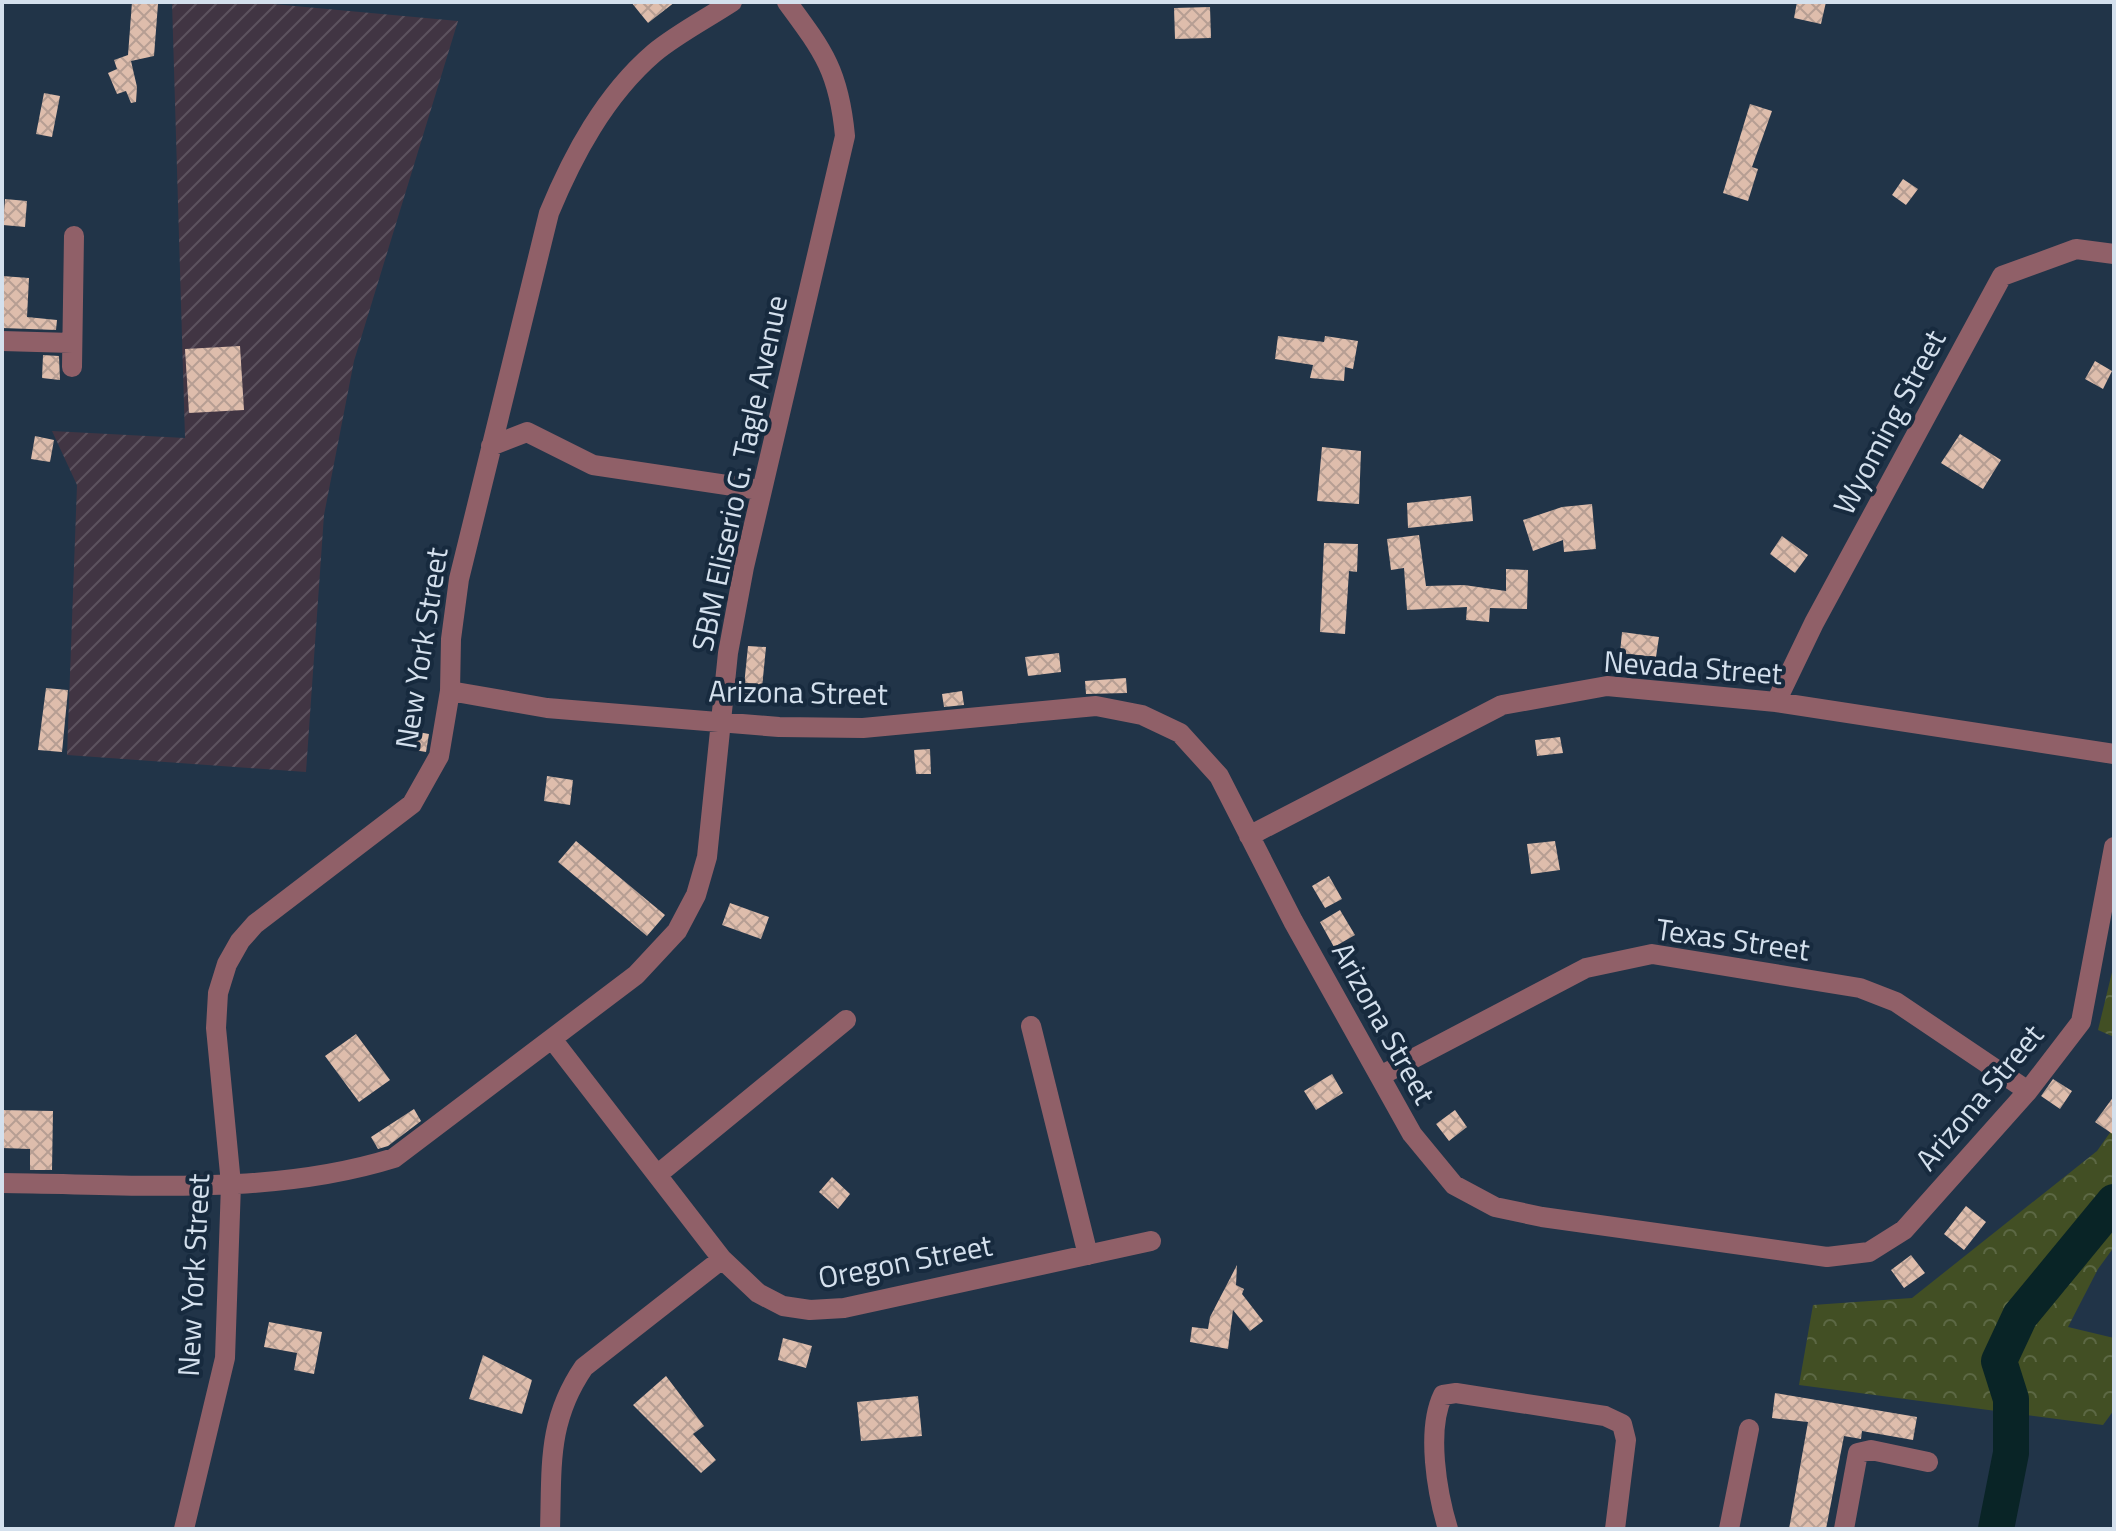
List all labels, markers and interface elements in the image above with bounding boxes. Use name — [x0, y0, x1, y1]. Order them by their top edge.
street label: SBM Eliserio G. Tagle Avenue — [679, 291, 799, 655]
street label: Wyoming Street — [1821, 321, 1957, 523]
street label: New York Street — [382, 544, 460, 752]
street label: Nevada Street — [1602, 638, 1784, 696]
street label: Arizona Street — [708, 667, 889, 717]
street label: Texas Street — [1653, 905, 1813, 973]
street label: Arizona Street — [1320, 933, 1448, 1113]
street label: Arizona Street — [1904, 1013, 2055, 1180]
street label: New York Street — [165, 1172, 221, 1378]
street label: Oregon Street — [814, 1222, 996, 1300]

